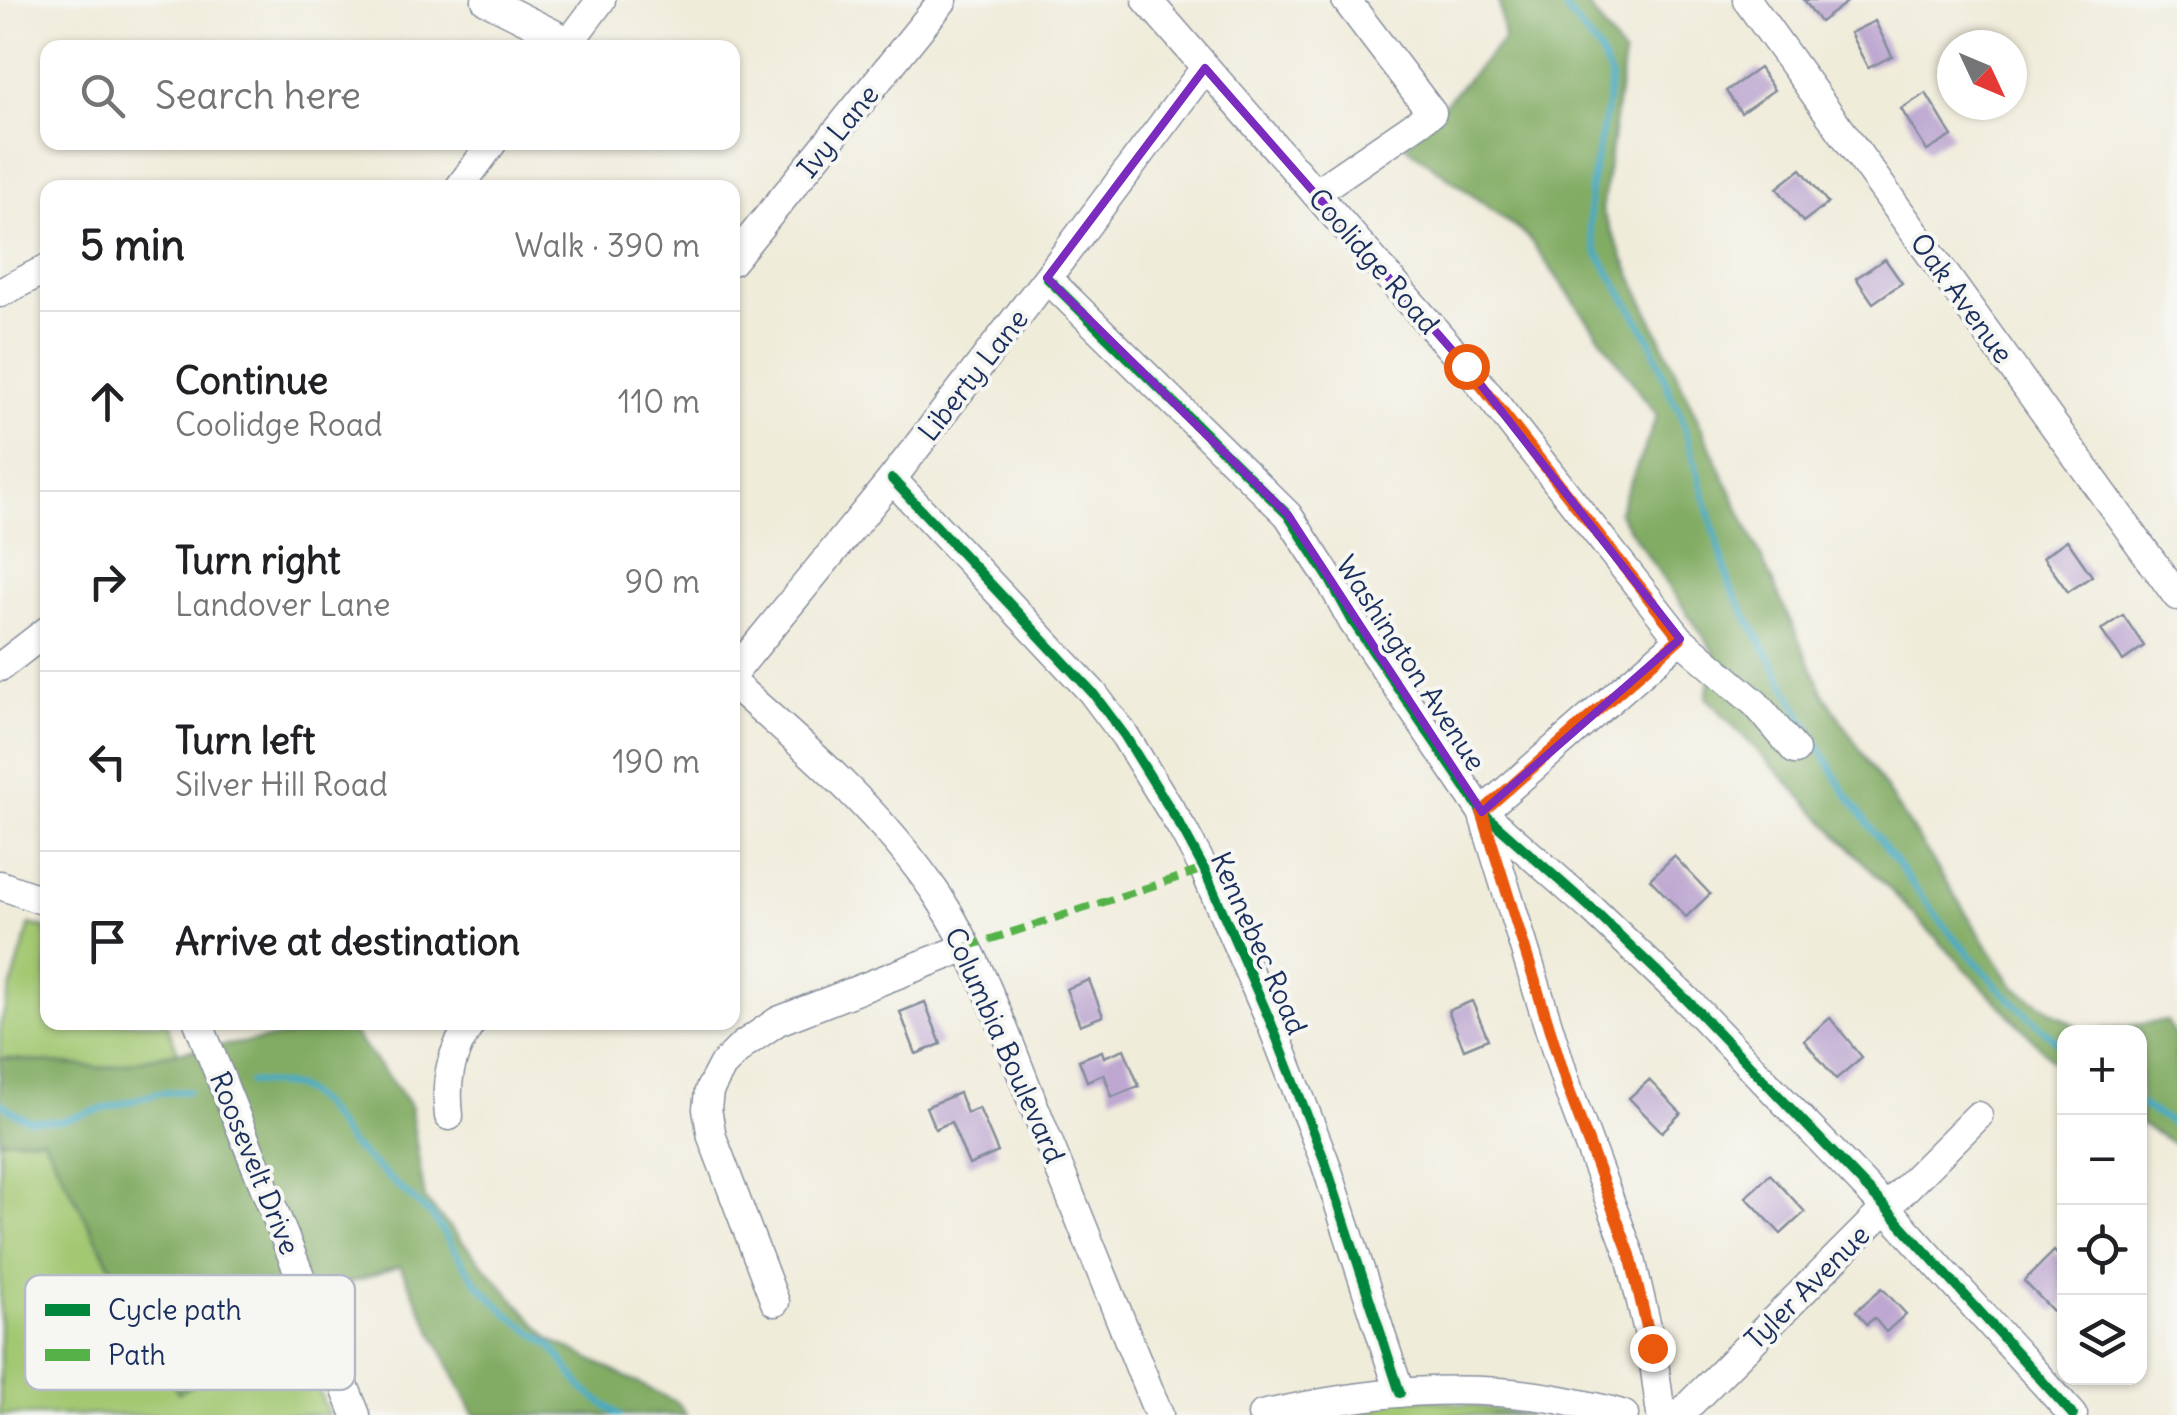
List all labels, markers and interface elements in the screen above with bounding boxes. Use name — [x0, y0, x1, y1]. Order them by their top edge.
north arrow — [1937, 30, 2027, 120]
search box — [40, 40, 740, 150]
icon: search — [75, 68, 130, 123]
text: Search here — [155, 72, 361, 119]
street label: Ivy Lane — [790, 77, 886, 185]
street label: Coolidge Road — [1301, 181, 1447, 341]
text: 5 min — [80, 219, 185, 271]
text: Walk · 390 m — [515, 225, 700, 266]
street label: Oak Avenue — [1903, 226, 2021, 370]
street label: Liberty Lane — [910, 302, 1036, 448]
route start — [1444, 344, 1490, 390]
text: Continue — [175, 357, 328, 404]
icon: ahead — [80, 374, 135, 429]
text: 110 m — [618, 381, 700, 422]
text: Coolidge Road — [175, 404, 383, 445]
text: Turn right — [175, 537, 341, 584]
street label: Washington Avenue — [1328, 549, 1494, 777]
icon: right — [80, 554, 135, 609]
text: 90 m — [625, 561, 700, 602]
text: Landover Lane — [175, 584, 390, 625]
text: Turn left — [175, 717, 315, 764]
icon: left — [80, 734, 135, 789]
text: 190 m — [612, 741, 700, 782]
text: Silver Hill Road — [175, 764, 388, 805]
street label: Kennebec Road — [1203, 846, 1315, 1040]
icon: arrive — [80, 914, 135, 969]
text: Arrive at destination — [175, 918, 520, 965]
street label: Columbia Boulevard — [937, 922, 1073, 1168]
map controls — [2057, 1025, 2147, 1385]
button: + — [2057, 1025, 2147, 1115]
street label: Roosevelt Drive — [202, 1066, 308, 1260]
button: − — [2057, 1115, 2147, 1205]
button: locate — [2057, 1205, 2147, 1295]
street label: Tyler Avenue — [1737, 1217, 1877, 1357]
legend — [25, 1275, 355, 1390]
text: Cycle path — [108, 1292, 242, 1328]
button: layers — [2057, 1295, 2147, 1385]
route end — [1630, 1326, 1676, 1372]
text: Path — [108, 1337, 166, 1373]

